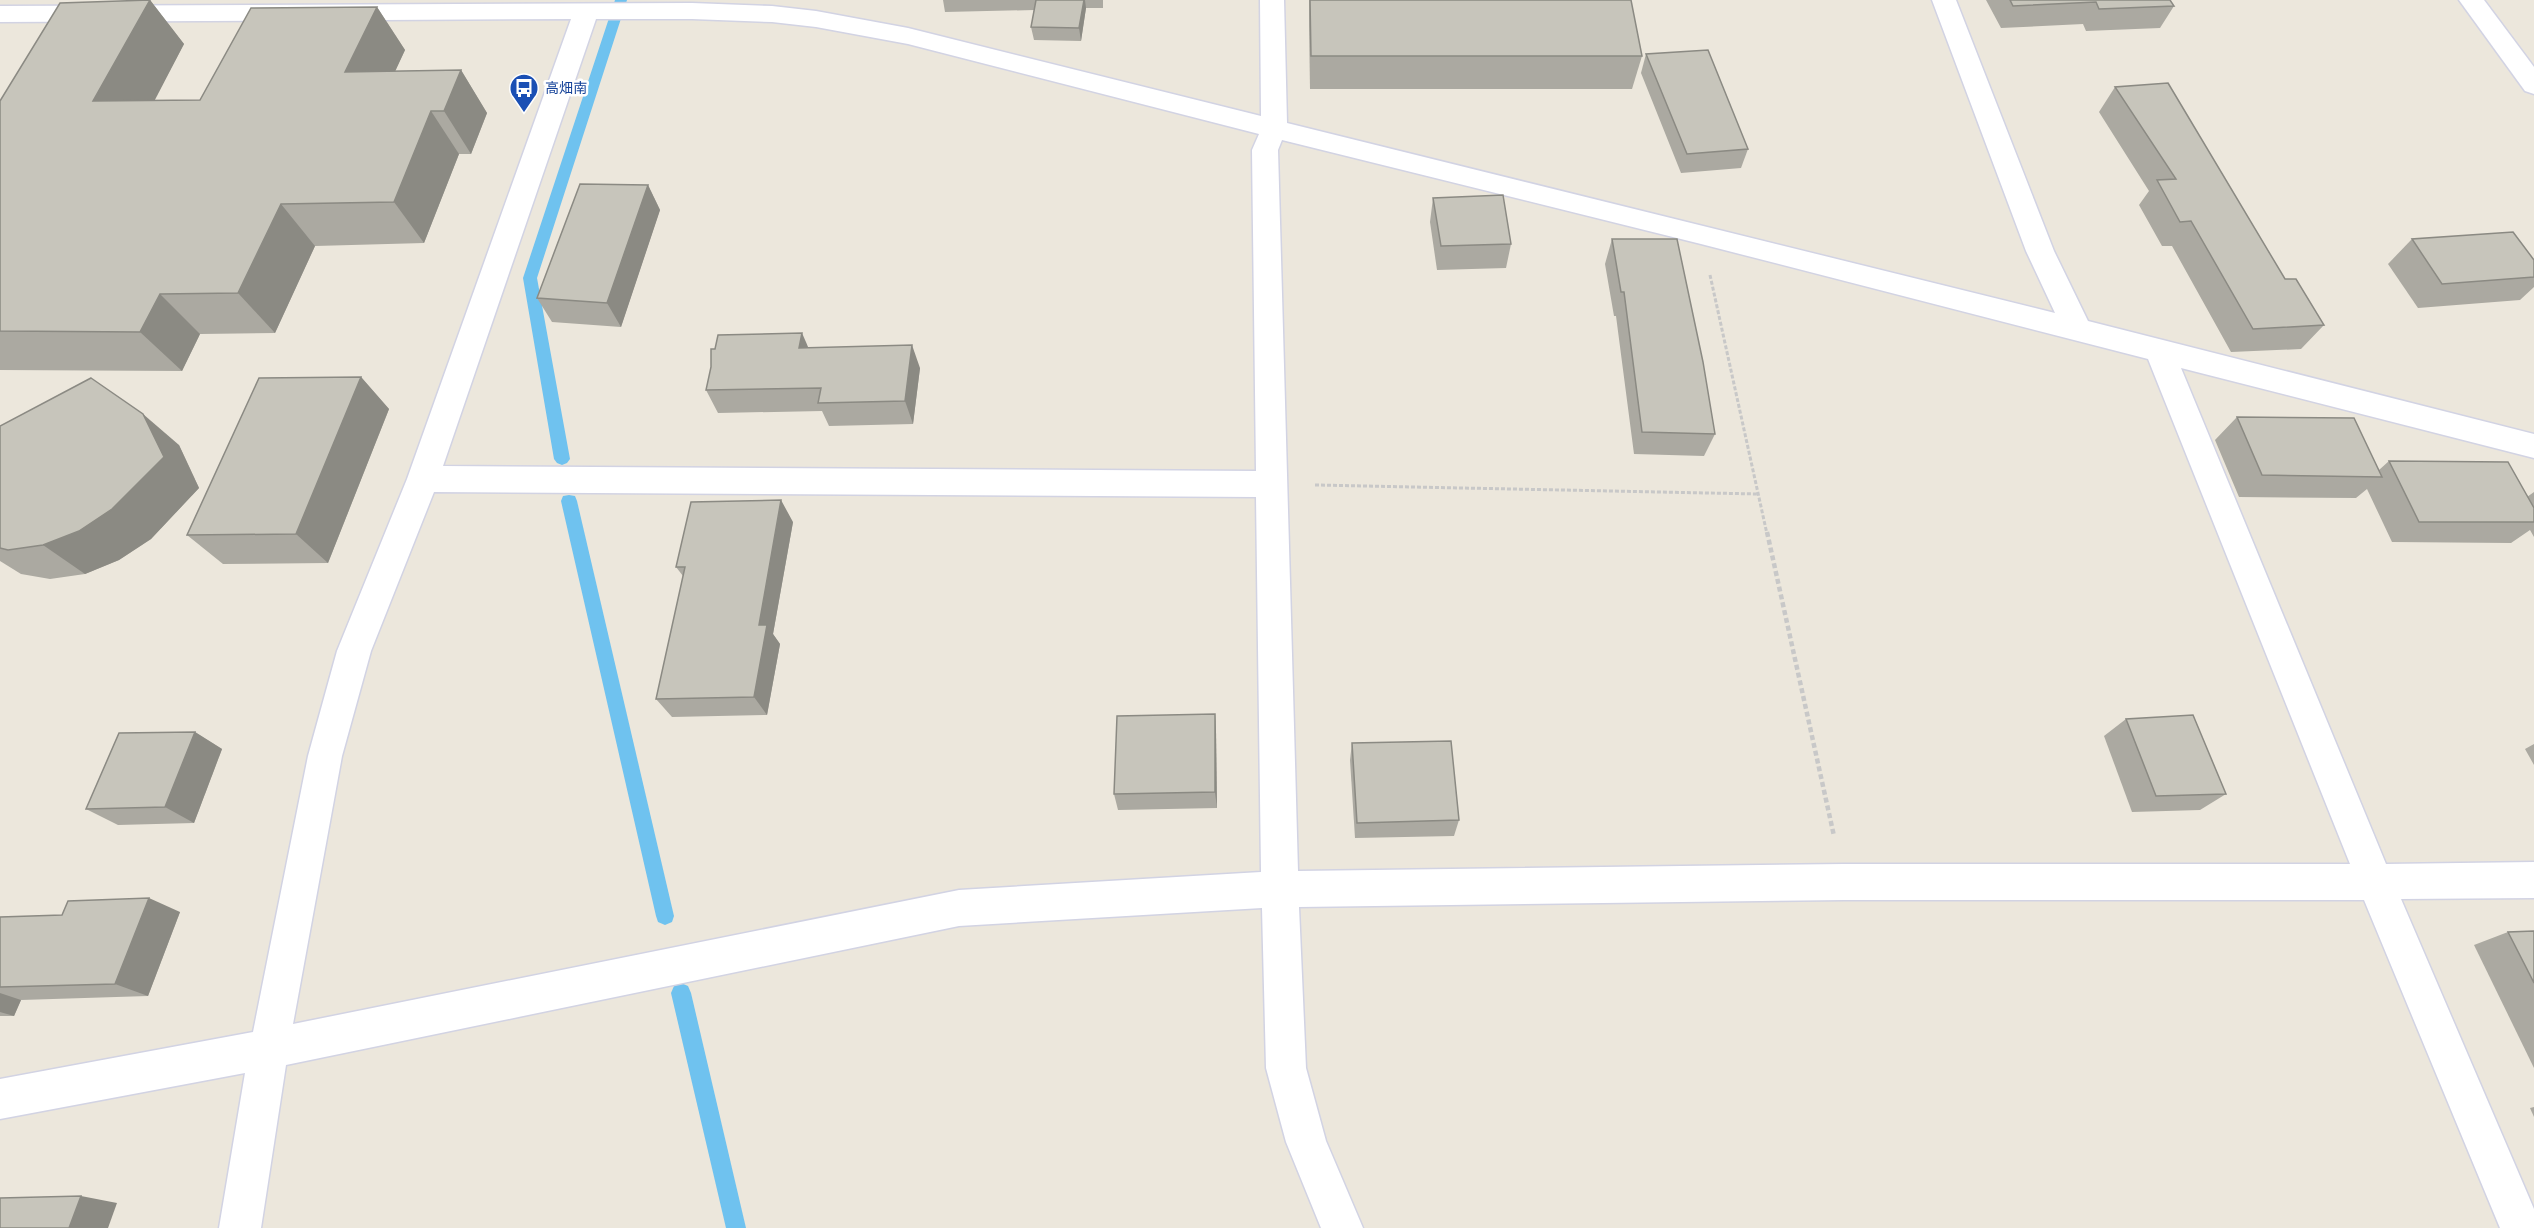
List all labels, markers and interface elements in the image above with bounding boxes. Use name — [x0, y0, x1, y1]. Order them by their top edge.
bus stop icon: 高畑南 — [508, 72, 540, 114]
place label: 高畑南 — [545, 80, 587, 97]

